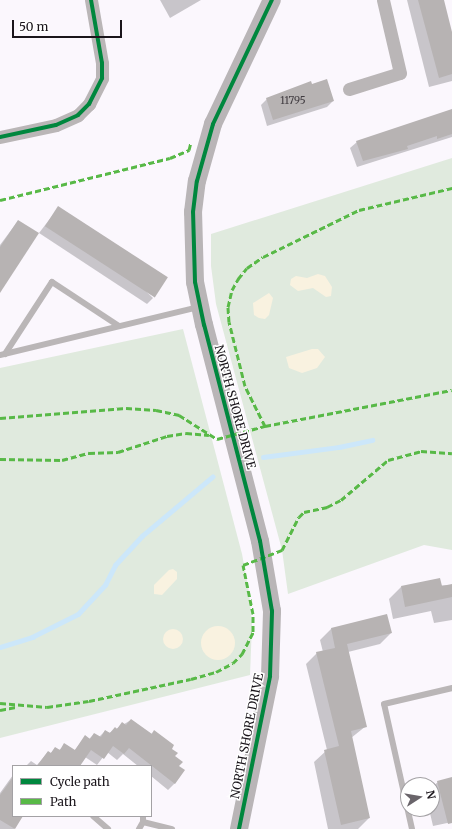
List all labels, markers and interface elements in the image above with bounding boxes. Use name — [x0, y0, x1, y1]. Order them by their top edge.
scale bar — [14, 12, 124, 38]
text: 50 m — [19, 19, 48, 34]
house number: 11795 — [280, 95, 306, 107]
street label: NORTH SHORE DRIVE — [211, 343, 259, 471]
street label: NORTH SHORE DRIVE — [228, 672, 266, 800]
legend — [12, 765, 152, 817]
text: Cycle path — [50, 774, 110, 789]
north arrow — [400, 777, 440, 817]
text: N — [423, 789, 439, 800]
text: Path — [50, 794, 76, 809]

